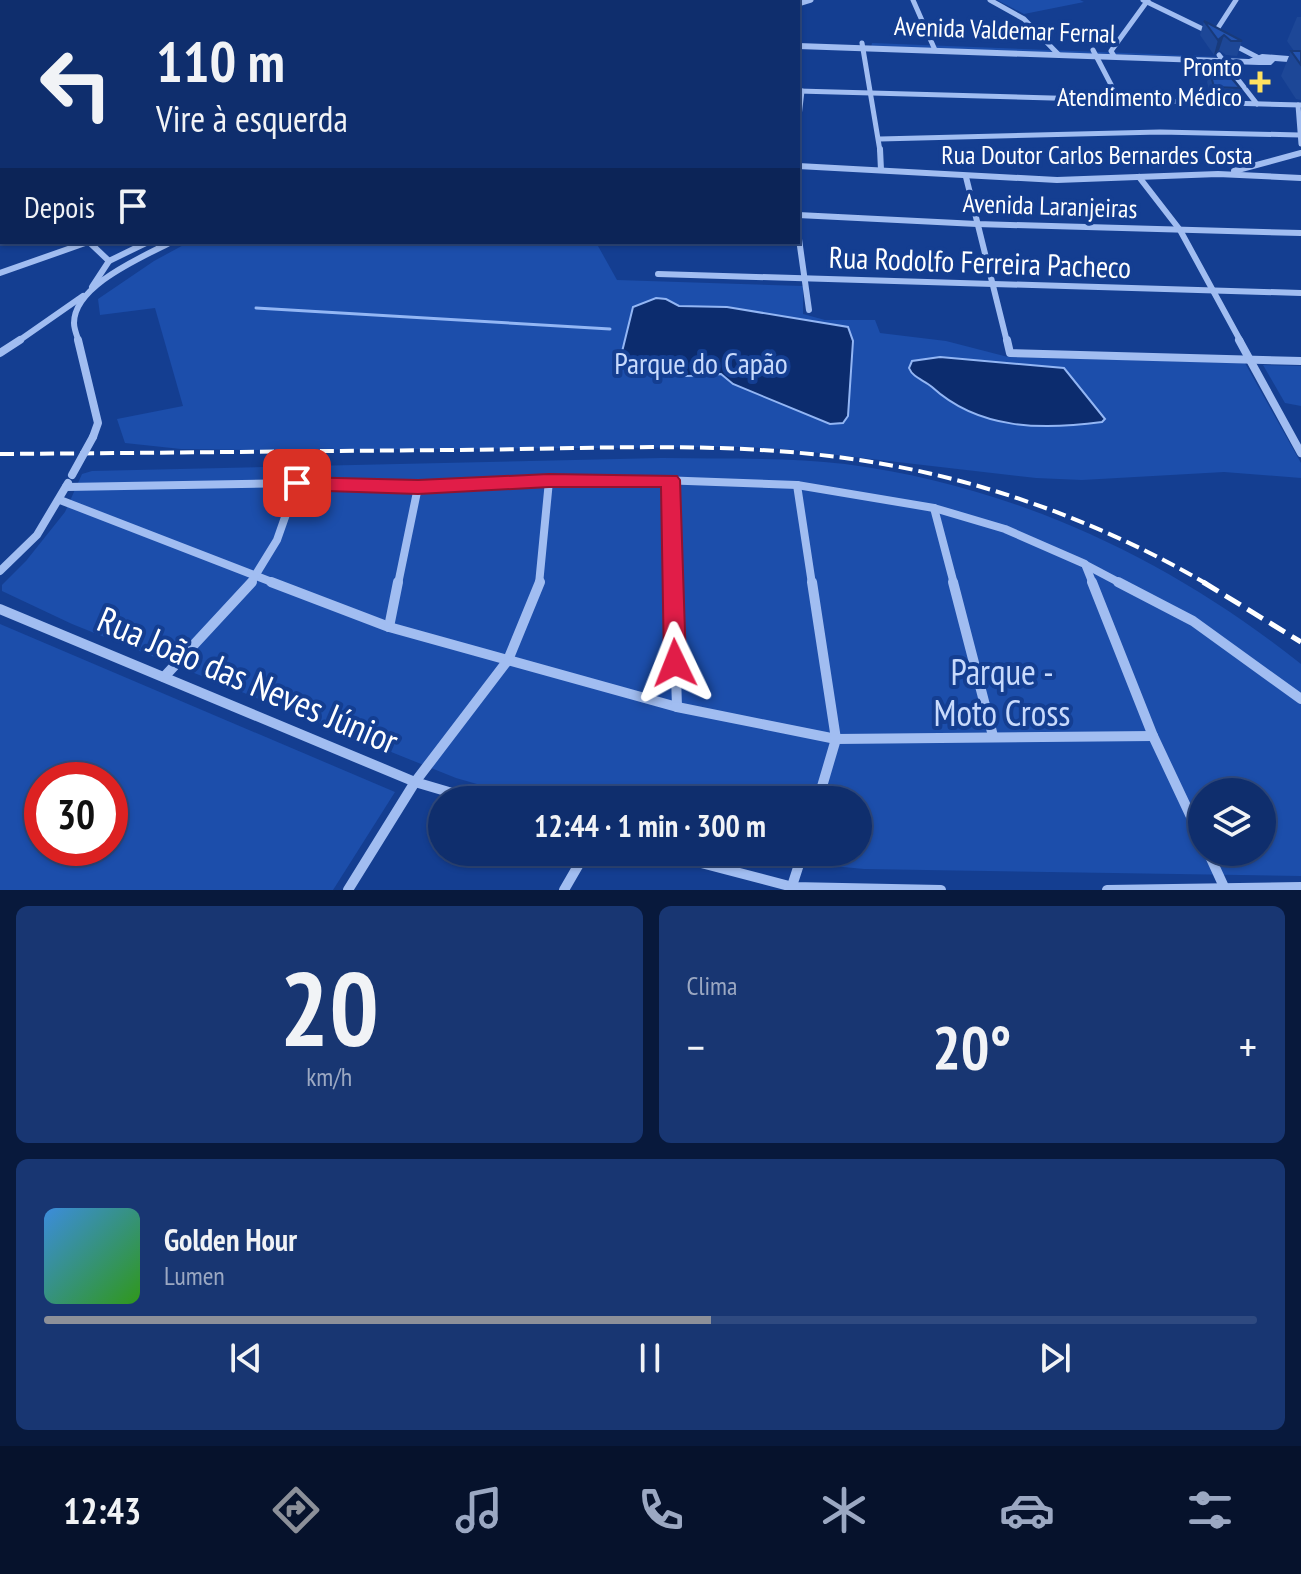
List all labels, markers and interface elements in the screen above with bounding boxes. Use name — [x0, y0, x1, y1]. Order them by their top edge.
street label: Avenida Valdemar Fernal — [894, 9, 1116, 50]
text: 110 m — [156, 25, 285, 97]
icon: left — [24, 32, 128, 136]
place label: Pronto Atendimento Médico — [1057, 50, 1242, 113]
marker: Pronto Atendimento Médico — [1249, 71, 1271, 93]
text: Vire à esquerda — [156, 95, 348, 142]
street label: Rua Doutor Carlos Bernardes Costa — [941, 138, 1253, 171]
icon: arrive — [111, 184, 155, 228]
street label: Avenida Laranjeiras — [962, 186, 1138, 225]
text: Depois — [24, 187, 95, 226]
street label: Rua Rodolfo Ferreira Pacheco — [828, 237, 1132, 286]
park label: Parque do Capão — [614, 343, 788, 382]
pin — [263, 449, 331, 517]
icon: arrive — [275, 461, 319, 505]
street label: Rua João das Neves Júnior — [91, 595, 406, 764]
position arrow — [633, 621, 717, 705]
park label: Parque - Moto Cross — [933, 648, 1071, 736]
speed limit sign: 30 — [24, 762, 128, 866]
map controls — [1188, 778, 1276, 866]
button: layers — [1188, 778, 1276, 866]
text: 12:44 · 1 min · 300 m — [534, 806, 766, 845]
text: 20 — [280, 940, 379, 1075]
text: Clima — [687, 969, 737, 1002]
text: 20° — [932, 1008, 1011, 1086]
text: − — [687, 1018, 705, 1075]
text: + — [1239, 1018, 1257, 1075]
text: km/h — [306, 1060, 352, 1093]
text: Golden Hour — [164, 1220, 297, 1259]
text: Lumen — [164, 1259, 225, 1292]
icon: previous — [224, 1336, 268, 1380]
icon: pause — [628, 1336, 672, 1380]
icon: next — [1033, 1336, 1077, 1380]
icon: directions — [268, 1482, 324, 1538]
icon: music — [451, 1482, 507, 1538]
icon: phone — [633, 1482, 689, 1538]
icon: climate — [816, 1482, 872, 1538]
icon: car — [999, 1482, 1055, 1538]
icon: filters — [1182, 1482, 1238, 1538]
text: 12:43 — [63, 1487, 141, 1534]

